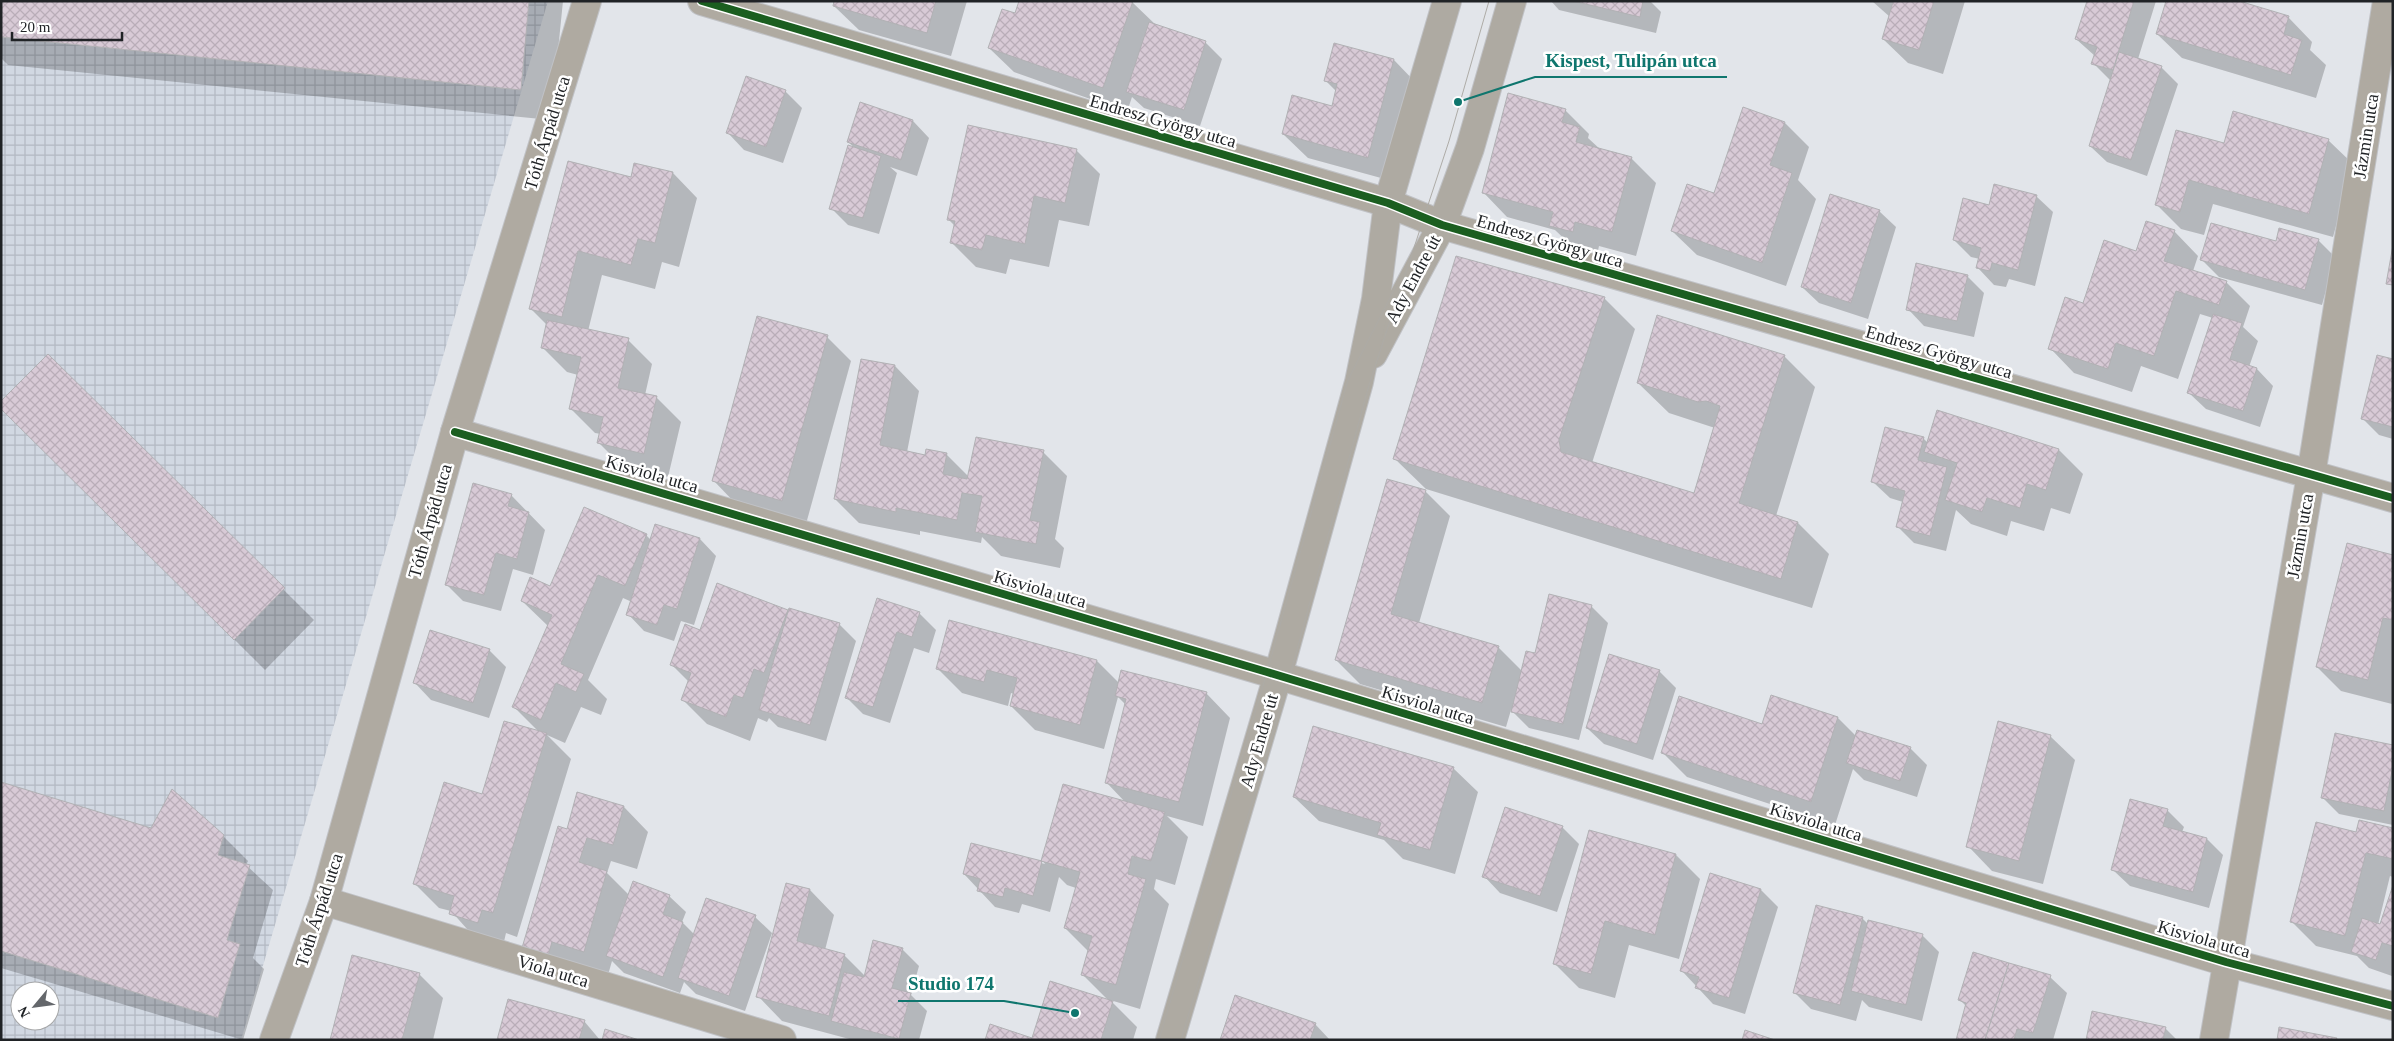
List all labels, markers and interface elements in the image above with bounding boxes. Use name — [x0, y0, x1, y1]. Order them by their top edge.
scale bar — [12, 10, 122, 42]
text: 20 m — [20, 19, 51, 35]
callout: Kispest, Tulipán utca — [1535, 43, 1727, 77]
text: Kispest, Tulipán utca — [1545, 50, 1717, 71]
street label: Tóth Árpád utca — [519, 73, 574, 192]
street label: Endresz György utca — [1087, 90, 1239, 152]
street label: Jázmin utca — [2349, 92, 2383, 180]
street label: Endresz György utca — [1474, 210, 1626, 272]
street label: Ady Endre út — [1381, 231, 1445, 327]
street label: Endresz György utca — [1863, 321, 2015, 383]
street label: Kisviola utca — [603, 451, 701, 497]
street label: Tóth Árpád utca — [403, 461, 456, 580]
street label: Jázmin utca — [2283, 492, 2317, 580]
street label: Kisviola utca — [991, 566, 1089, 612]
street label: Kisviola utca — [1379, 681, 1477, 729]
street label: Ady Endre út — [1236, 692, 1282, 790]
street label: Kisviola utca — [1767, 798, 1865, 846]
street label: Tóth Árpád utca — [290, 851, 347, 969]
street label: Kisviola utca — [2155, 916, 2253, 962]
street label: Viola utca — [515, 951, 591, 991]
callout: Studio 174 — [898, 967, 1004, 1001]
text: Studio 174 — [908, 973, 995, 994]
north arrow — [10, 981, 60, 1031]
text: N — [15, 1004, 33, 1020]

